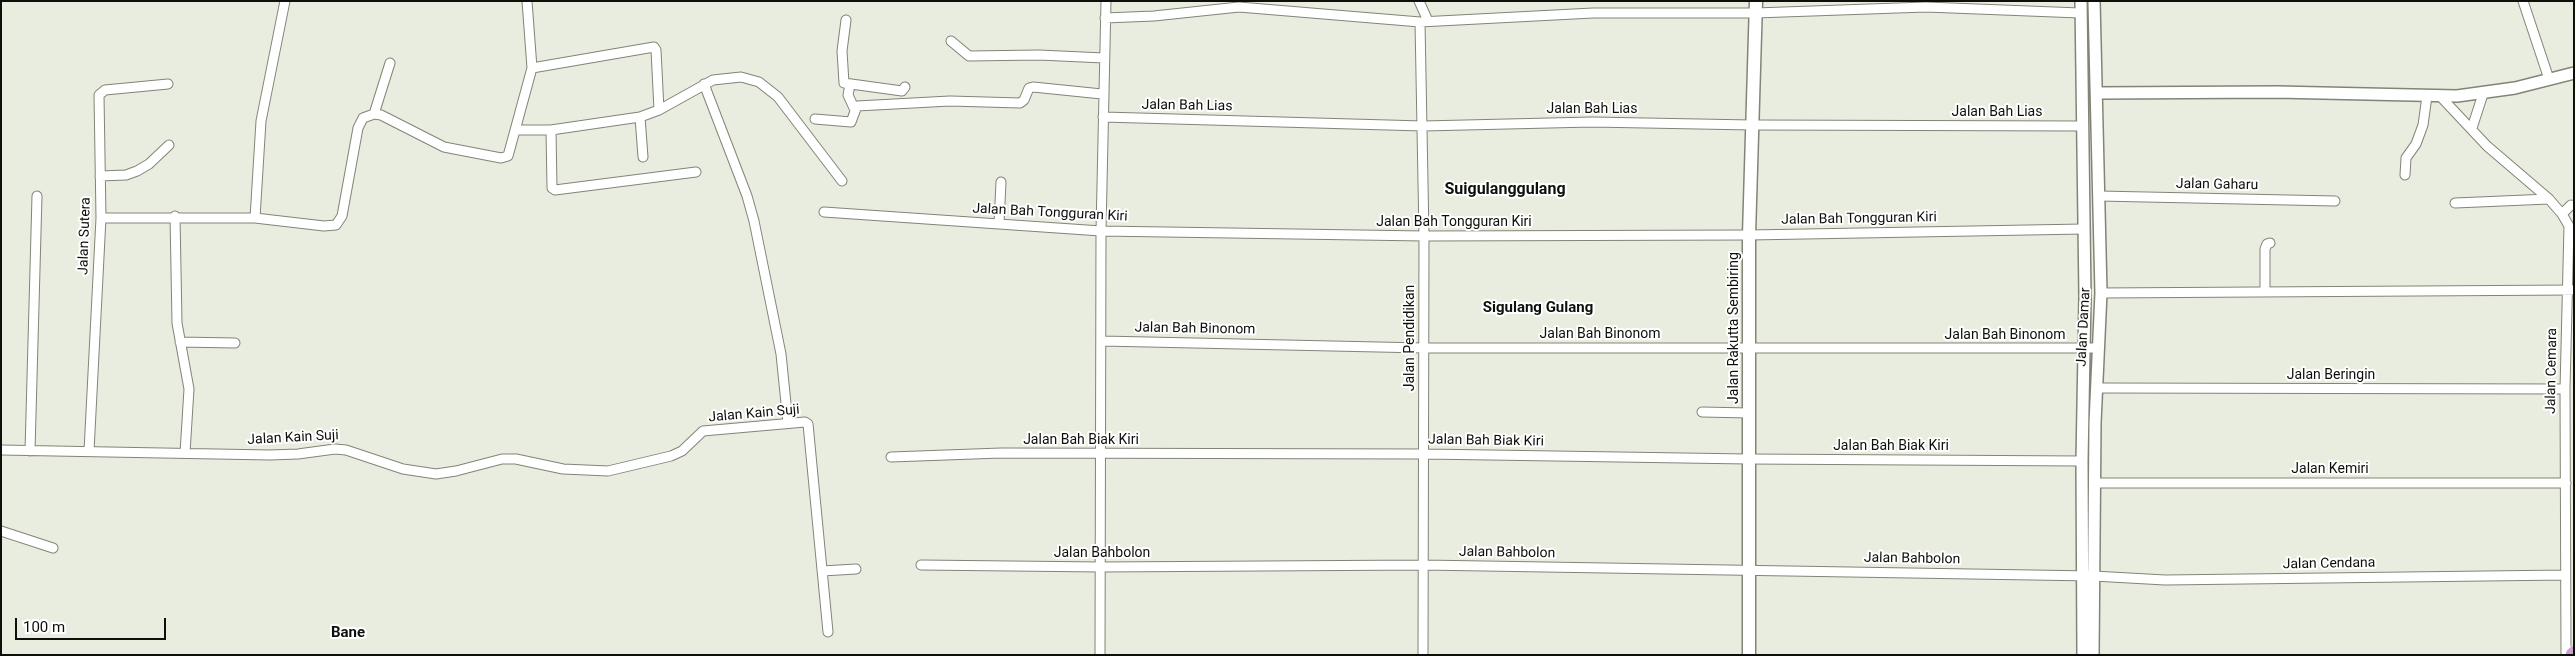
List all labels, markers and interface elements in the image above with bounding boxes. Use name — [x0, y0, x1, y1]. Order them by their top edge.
street label: Jalan Bah Lias — [1141, 97, 1233, 115]
street label: Jalan Bah Lias — [1547, 101, 1637, 117]
street label: Jalan Bah Lias — [1952, 104, 2042, 120]
street label: Jalan Gaharu — [2176, 176, 2258, 194]
district label: Suigulanggulang — [1444, 180, 1566, 200]
street label: Jalan Sutera — [75, 197, 95, 275]
street label: Jalan Bah Tongguran Kiri — [972, 201, 1128, 225]
street label: Jalan Bah Tongguran Kiri — [1781, 209, 1937, 229]
street label: Jalan Bah Tongguran Kiri — [1376, 214, 1532, 230]
street label: Jalan Rakutta Sembiring — [1726, 252, 1742, 404]
street label: Jalan Pendidikan — [1402, 285, 1418, 391]
street label: Jalan Damar — [2074, 287, 2094, 367]
district label: Sigulang Gulang — [1483, 299, 1593, 317]
street label: Jalan Bah Binonom — [1134, 320, 1256, 338]
street label: Jalan Bah Binonom — [1540, 326, 1660, 342]
street label: Jalan Bah Binonom — [1945, 327, 2065, 343]
street label: Jalan Cemara — [2543, 328, 2561, 414]
street label: Jalan Beringin — [2287, 367, 2375, 383]
street label: Jalan Kain Suji — [708, 402, 800, 426]
street label: Jalan Kain Suji — [247, 427, 339, 449]
street label: Jalan Bah Biak Kiri — [1023, 432, 1139, 448]
street label: Jalan Bah Biak Kiri — [1428, 432, 1544, 450]
street label: Jalan Bah Biak Kiri — [1833, 438, 1949, 454]
street label: Jalan Kemiri — [2291, 461, 2369, 477]
street label: Jalan Bahbolon — [1459, 544, 1555, 562]
street label: Jalan Bahbolon — [1054, 545, 1150, 561]
street label: Jalan Bahbolon — [1864, 550, 1960, 568]
street label: Jalan Cendana — [2283, 555, 2375, 573]
scale bar — [18, 608, 169, 640]
text: 100 m — [23, 618, 65, 636]
district label: Bane — [331, 624, 365, 642]

